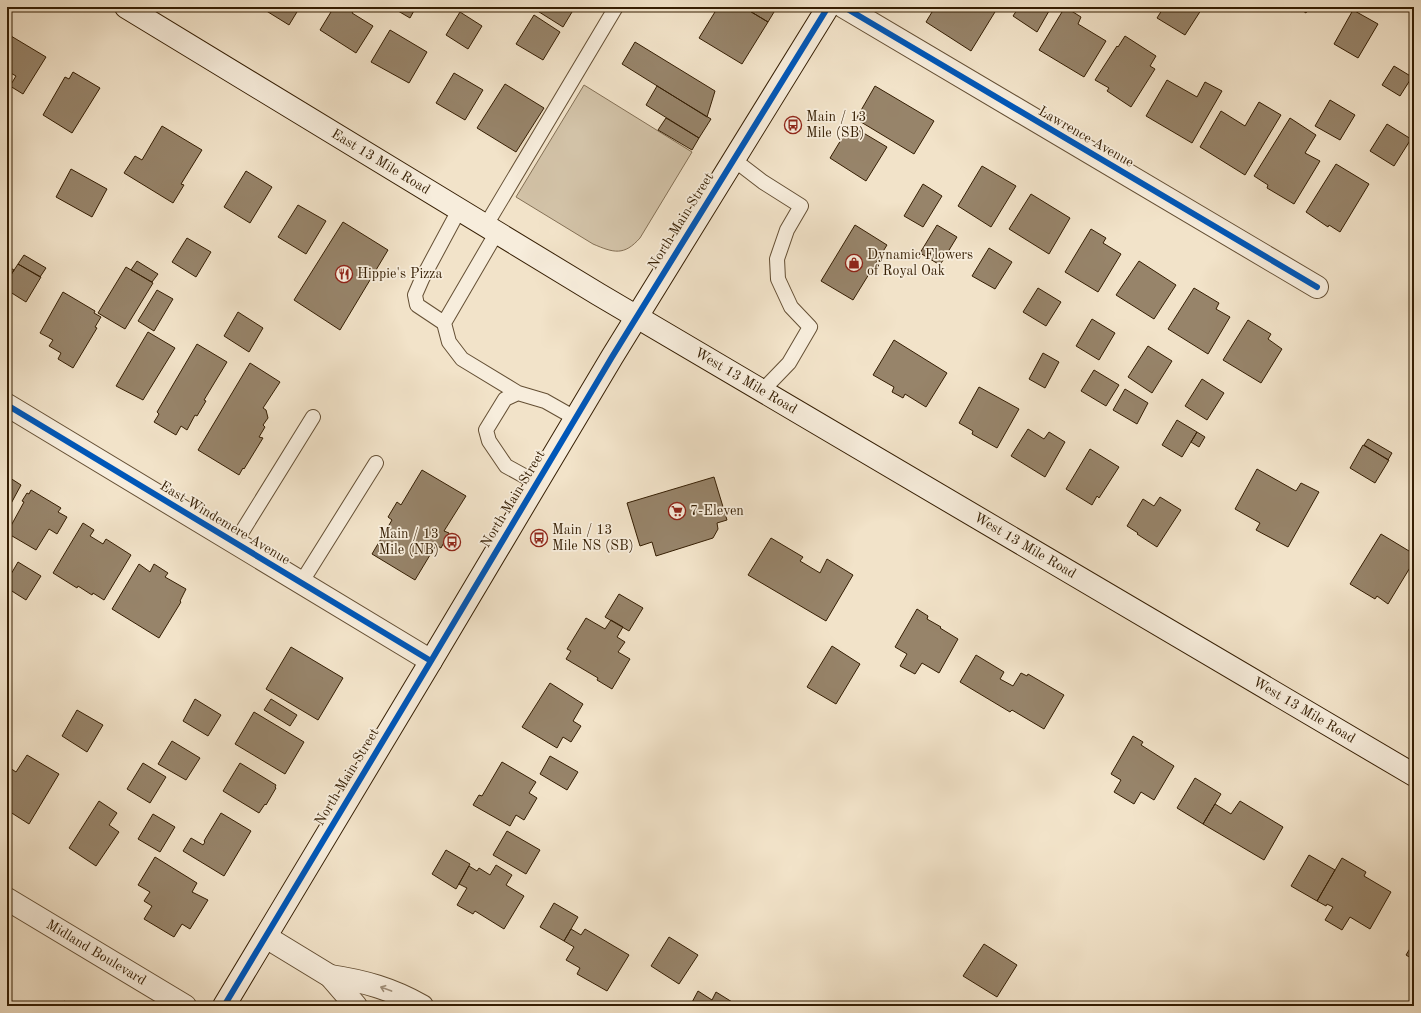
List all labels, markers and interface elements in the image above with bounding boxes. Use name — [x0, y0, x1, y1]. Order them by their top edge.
street label: Lawrence Avenue — [1036, 104, 1136, 170]
place label: Main / 13 Mile (SB) — [806, 110, 866, 140]
bus stop icon: Main / 13 Mile (SB) — [783, 115, 803, 135]
street label: East 13 Mile Road — [329, 127, 432, 197]
street label: North Main Street — [646, 170, 716, 272]
place label: Dynamic Flowers of Royal Oak — [867, 248, 973, 278]
shop icon: Dynamic Flowers of Royal Oak — [844, 253, 864, 273]
restaurant icon: Hippie's Pizza — [334, 264, 354, 284]
place label: Hippie's Pizza — [357, 267, 443, 281]
street label: West 13 Mile Road — [692, 346, 799, 417]
street label: North Main Street — [478, 448, 548, 550]
street label: East Windemere Avenue — [158, 479, 292, 567]
supermarket icon: 7-Eleven — [667, 501, 687, 521]
place label: 7-Eleven — [690, 504, 744, 518]
street label: West 13 Mile Road — [971, 510, 1078, 581]
place label: Main / 13 Mile NS (SB) — [552, 523, 634, 553]
place label: Main / 13 Mile (NB) — [379, 527, 439, 557]
bus stop icon: Main / 13 Mile NS (SB) — [529, 528, 549, 548]
bus stop icon: Main / 13 Mile (NB) — [442, 532, 462, 552]
street label: West 13 Mile Road — [1251, 675, 1358, 746]
street label: North Main Street — [312, 726, 382, 828]
street label: Midland Boulevard — [44, 917, 148, 988]
one-way arrow — [380, 985, 393, 992]

